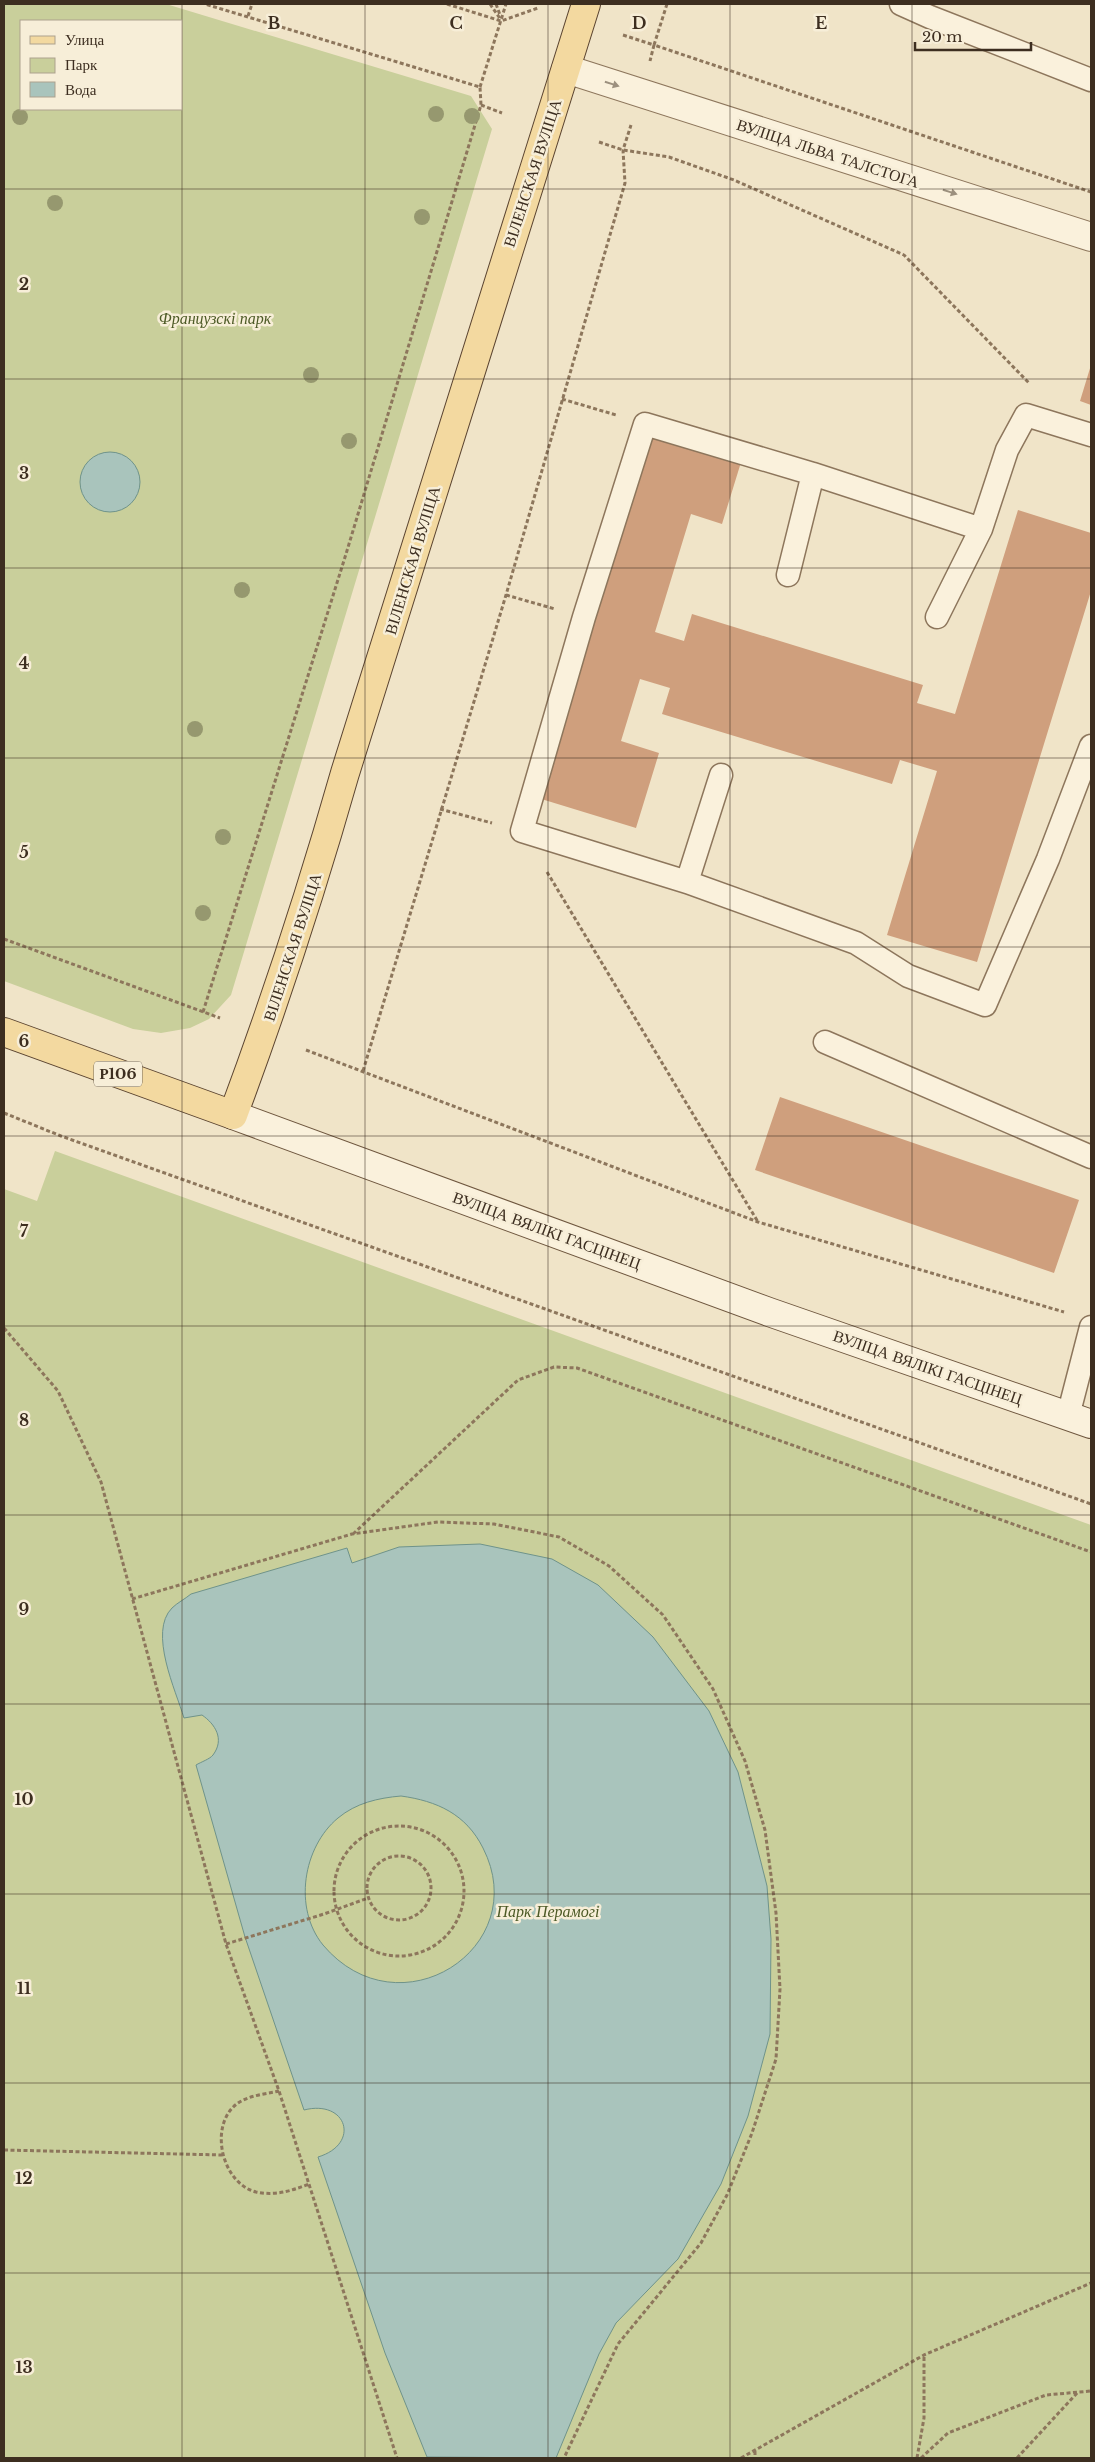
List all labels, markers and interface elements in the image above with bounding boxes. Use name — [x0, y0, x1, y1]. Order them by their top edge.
text: B — [268, 13, 281, 33]
text: C — [449, 13, 463, 33]
text: D — [632, 13, 646, 33]
text: E — [815, 13, 827, 33]
legend — [20, 20, 182, 110]
scale bar — [915, 20, 1031, 52]
text: 20 m — [922, 27, 962, 46]
text: Улица — [65, 30, 104, 49]
text: Парк — [65, 55, 98, 74]
text: Вода — [65, 80, 97, 99]
one-way arrow — [605, 80, 620, 88]
street label: ВІЛЕНСКАЯ ВУЛІЦА — [499, 96, 566, 250]
street label: ВУЛІЦА ЛЬВА ТАЛСТОГА — [734, 114, 922, 192]
one-way arrow — [943, 188, 958, 196]
text: 2 — [19, 274, 29, 294]
park label: Французскі парк — [159, 308, 272, 328]
text: 3 — [19, 463, 29, 483]
street label: ВІЛЕНСКАЯ ВУЛІЦА — [380, 483, 444, 637]
text: 4 — [19, 653, 29, 673]
text: 5 — [19, 842, 29, 862]
street label: ВІЛЕНСКАЯ ВУЛІЦА — [259, 870, 326, 1024]
text: 6 — [19, 1031, 30, 1051]
road number: Р106 — [94, 1062, 142, 1086]
street label: ВУЛІЦА ВЯЛІКІ ГАСЦІНЕЦ — [450, 1187, 644, 1274]
text: 7 — [20, 1221, 29, 1241]
street label: ВУЛІЦА ВЯЛІКІ ГАСЦІНЕЦ — [831, 1325, 1026, 1409]
text: 8 — [19, 1410, 29, 1430]
text: 9 — [19, 1599, 30, 1619]
text: 10 — [14, 1789, 34, 1809]
park label: Парк Перамогі — [496, 1901, 600, 1921]
text: 11 — [17, 1978, 31, 1998]
text: 12 — [15, 2168, 33, 2188]
text: 13 — [15, 2357, 33, 2377]

